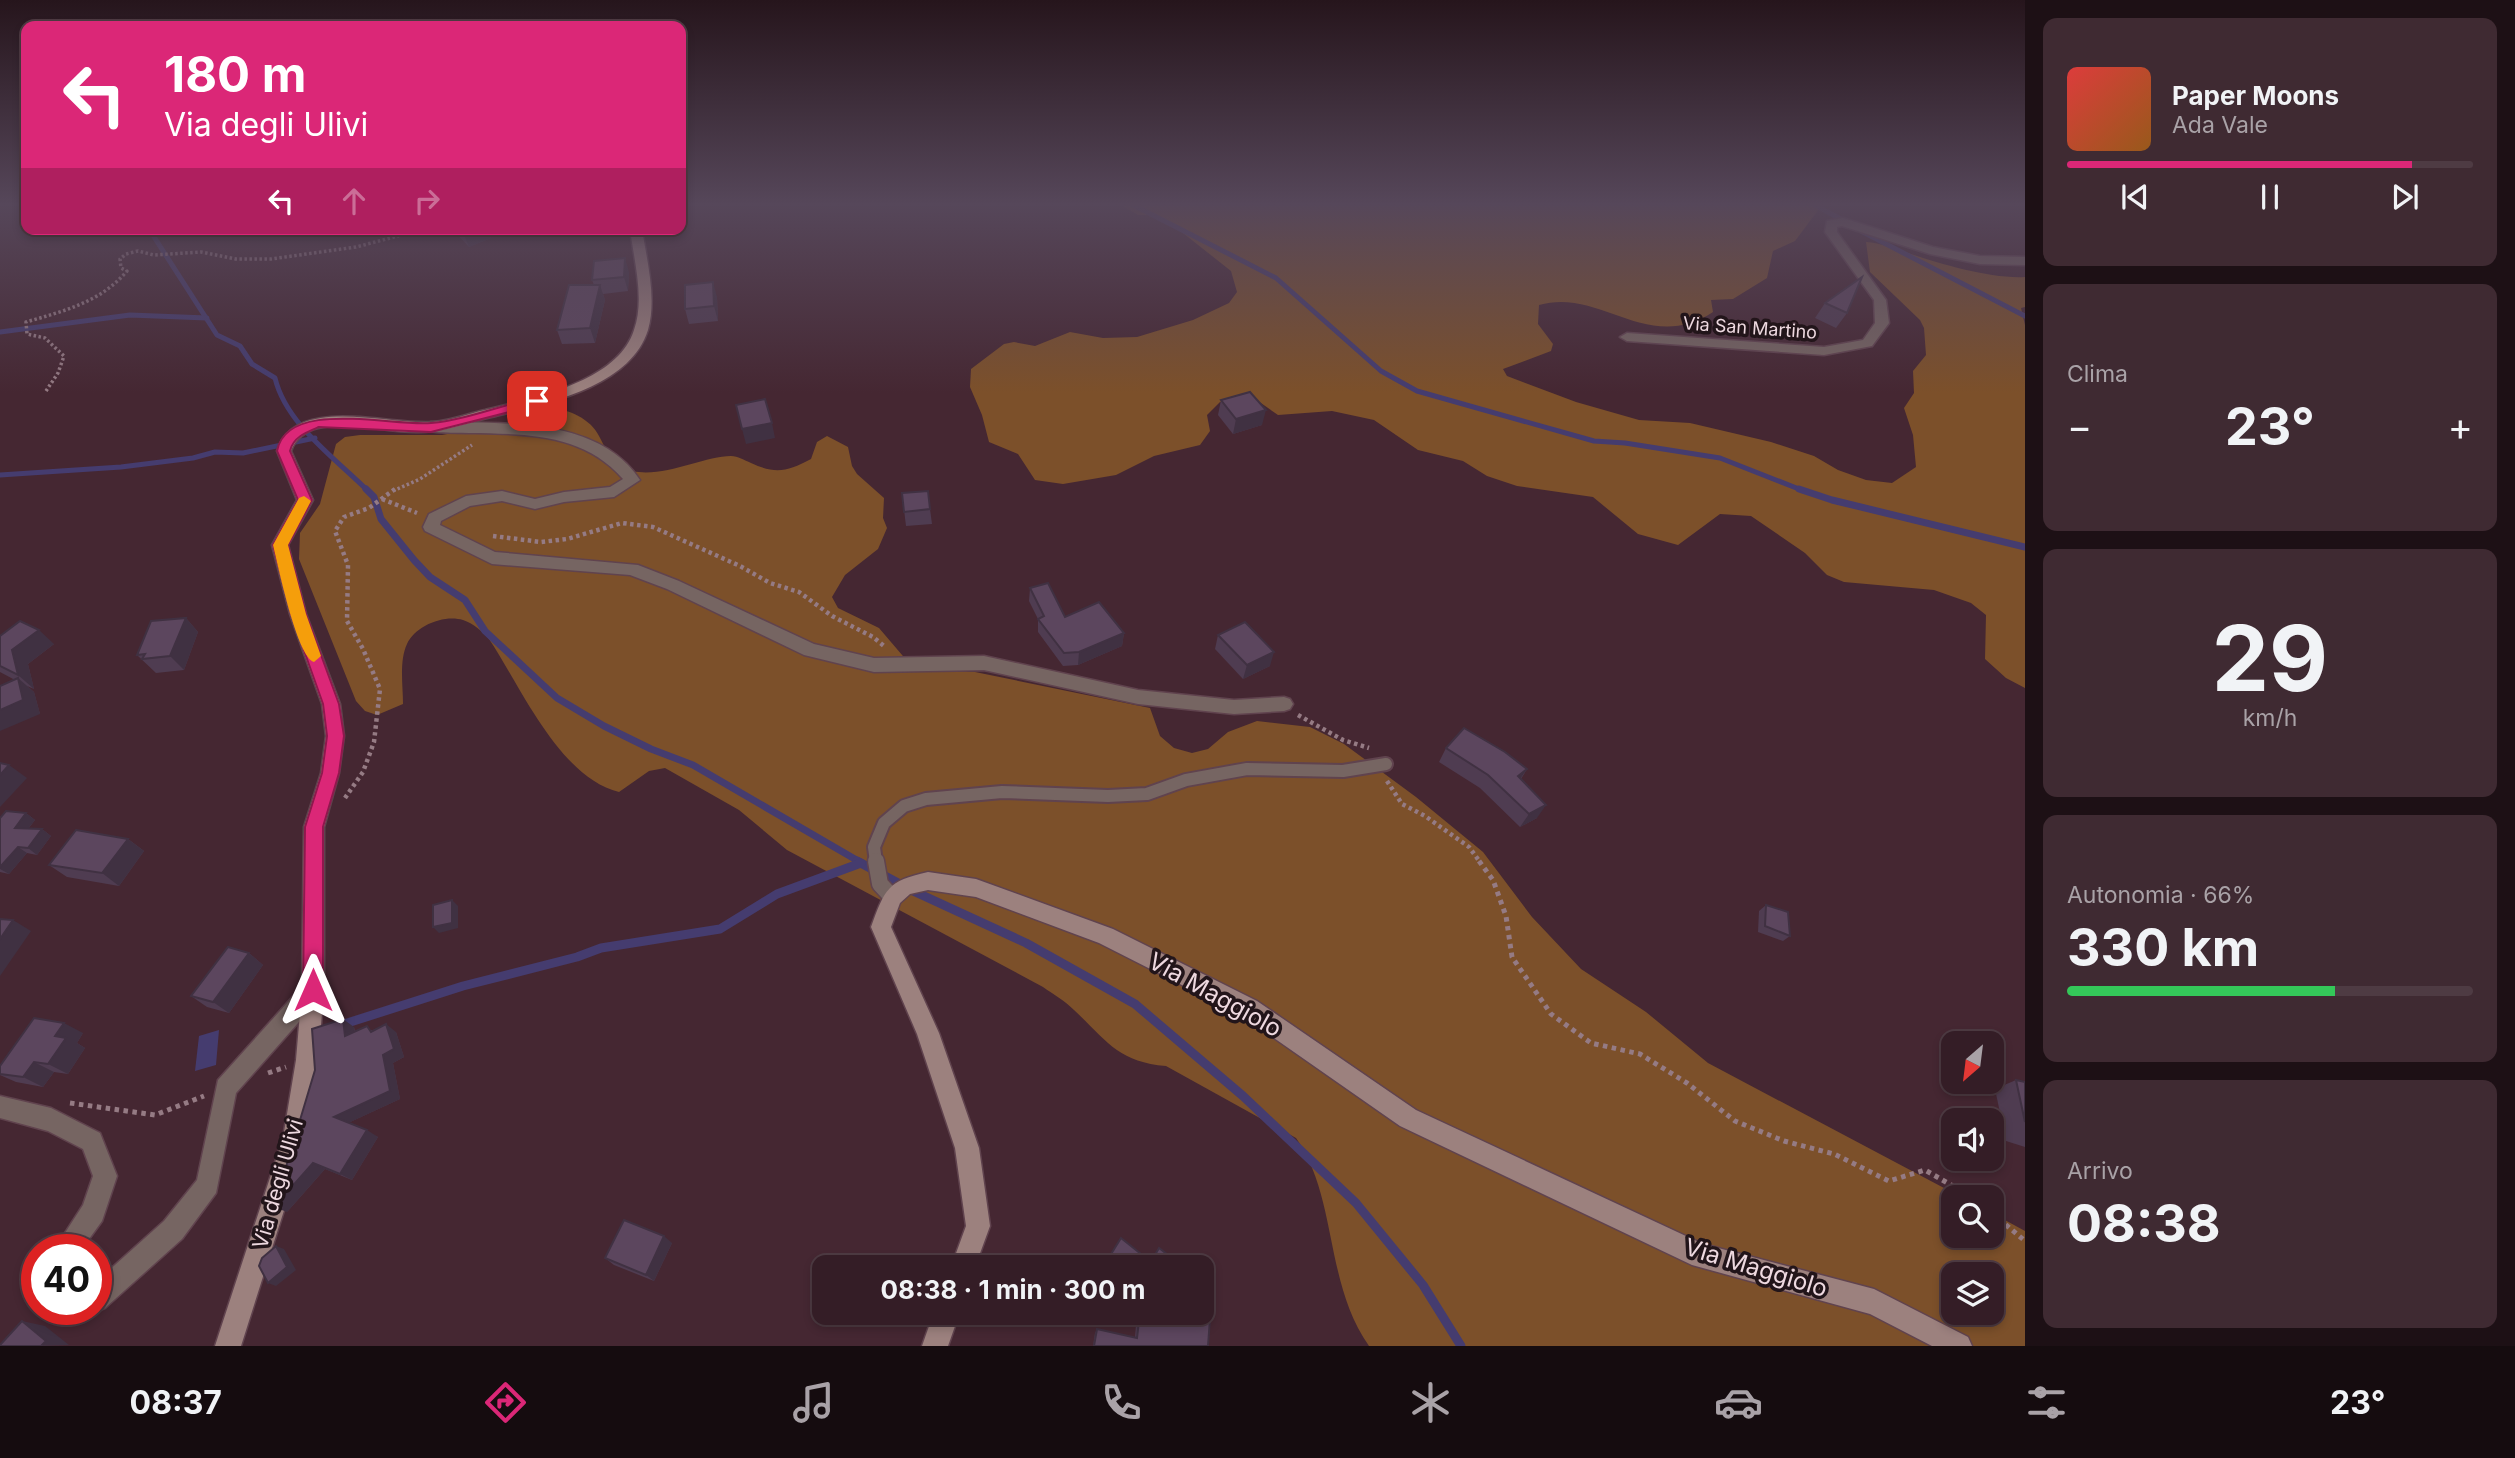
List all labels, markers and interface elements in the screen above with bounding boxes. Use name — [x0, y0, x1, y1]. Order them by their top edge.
text: 180 m — [164, 45, 306, 104]
icon: left — [49, 49, 140, 140]
text: Paper Moons — [2172, 80, 2339, 111]
text: Via degli Ulivi — [164, 105, 368, 144]
text: Ada Vale — [2172, 111, 2268, 139]
icon: previous — [2116, 178, 2154, 216]
icon: pause — [2251, 178, 2289, 216]
icon: next — [2386, 178, 2424, 216]
icon: left — [262, 182, 300, 220]
icon: ahead — [335, 182, 373, 220]
icon: right — [408, 182, 446, 220]
street label: Via San Martino — [1682, 312, 1818, 343]
text: Clima — [2067, 360, 2128, 388]
pin — [507, 371, 567, 431]
icon: arrive — [518, 382, 556, 420]
text: 23° — [2225, 395, 2315, 458]
text: − — [2067, 403, 2092, 449]
text: + — [2448, 403, 2473, 449]
text: 29 — [2212, 603, 2328, 713]
text: km/h — [2243, 704, 2297, 732]
text: Autonomia · 66% — [2067, 881, 2254, 909]
text: 330 km — [2067, 916, 2259, 979]
street label: Via Maggiolo — [1144, 946, 1287, 1043]
position arrow — [276, 953, 350, 1027]
north arrow — [1941, 1031, 2004, 1094]
map controls — [1941, 1031, 2004, 1325]
button: sound — [1941, 1108, 2004, 1171]
street label: Via degli Ulivi — [247, 1116, 308, 1252]
text: Arrivo — [2067, 1157, 2133, 1185]
button: search — [1941, 1185, 2004, 1248]
text: 08:38 — [2067, 1192, 2221, 1255]
street label: Via Maggiolo — [1681, 1232, 1831, 1303]
speed limit sign: 40 — [21, 1234, 112, 1325]
button: layers — [1941, 1262, 2004, 1325]
text: 08:38 · 1 min · 300 m — [881, 1274, 1145, 1305]
icon: directions — [481, 1378, 530, 1427]
icon: music — [789, 1378, 838, 1427]
icon: phone — [1097, 1378, 1146, 1427]
icon: climate — [1406, 1378, 1455, 1427]
icon: car — [1714, 1378, 1763, 1427]
icon: filters — [2022, 1378, 2071, 1427]
text: 08:37 — [130, 1383, 222, 1422]
text: 23° — [2330, 1383, 2385, 1422]

